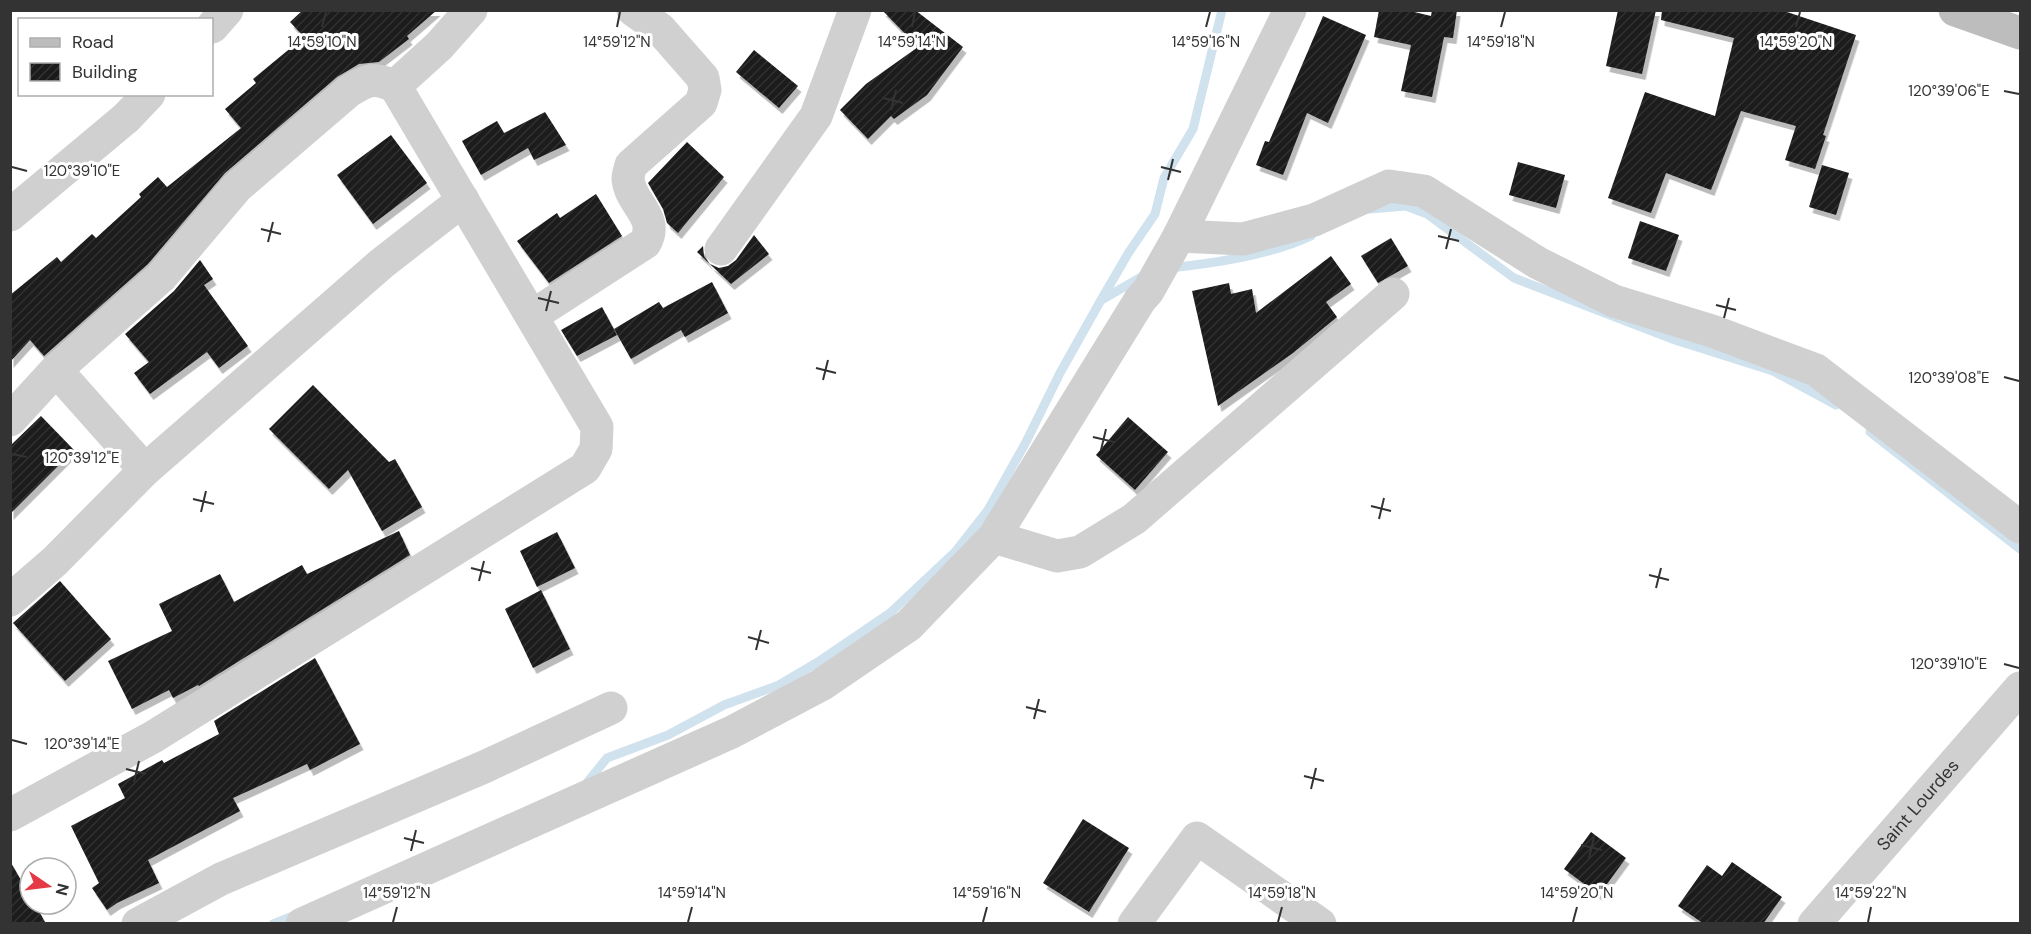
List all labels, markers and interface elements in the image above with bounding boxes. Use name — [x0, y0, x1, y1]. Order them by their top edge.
legend — [18, 18, 213, 96]
text: Road — [72, 30, 114, 54]
text: 14°59'10"N — [287, 32, 357, 52]
text: 14°59'12"N — [583, 32, 651, 52]
text: 14°59'14"N — [878, 32, 946, 52]
text: 14°59'16"N — [1172, 32, 1240, 52]
text: 14°59'18"N — [1467, 32, 1535, 52]
text: 14°59'20"N — [1760, 32, 1832, 52]
text: Building — [72, 60, 137, 84]
text: 120°39'06"E — [1908, 81, 1990, 101]
text: 120°39'10"E — [44, 161, 120, 181]
text: 120°39'08"E — [1908, 368, 1990, 388]
text: 120°39'12"E — [45, 448, 119, 468]
text: 120°39'10"E — [1911, 654, 1987, 674]
text: 120°39'14"E — [44, 734, 120, 754]
street label: Saint Lourdes — [1871, 754, 1964, 856]
north arrow — [18, 856, 78, 916]
text: N — [50, 881, 74, 898]
text: 14°59'12"N — [363, 883, 431, 903]
text: 14°59'14"N — [658, 883, 726, 903]
text: 14°59'16"N — [953, 883, 1021, 903]
text: 14°59'18"N — [1248, 883, 1316, 903]
text: 14°59'20"N — [1541, 883, 1613, 903]
text: 14°59'22"N — [1835, 883, 1907, 903]

